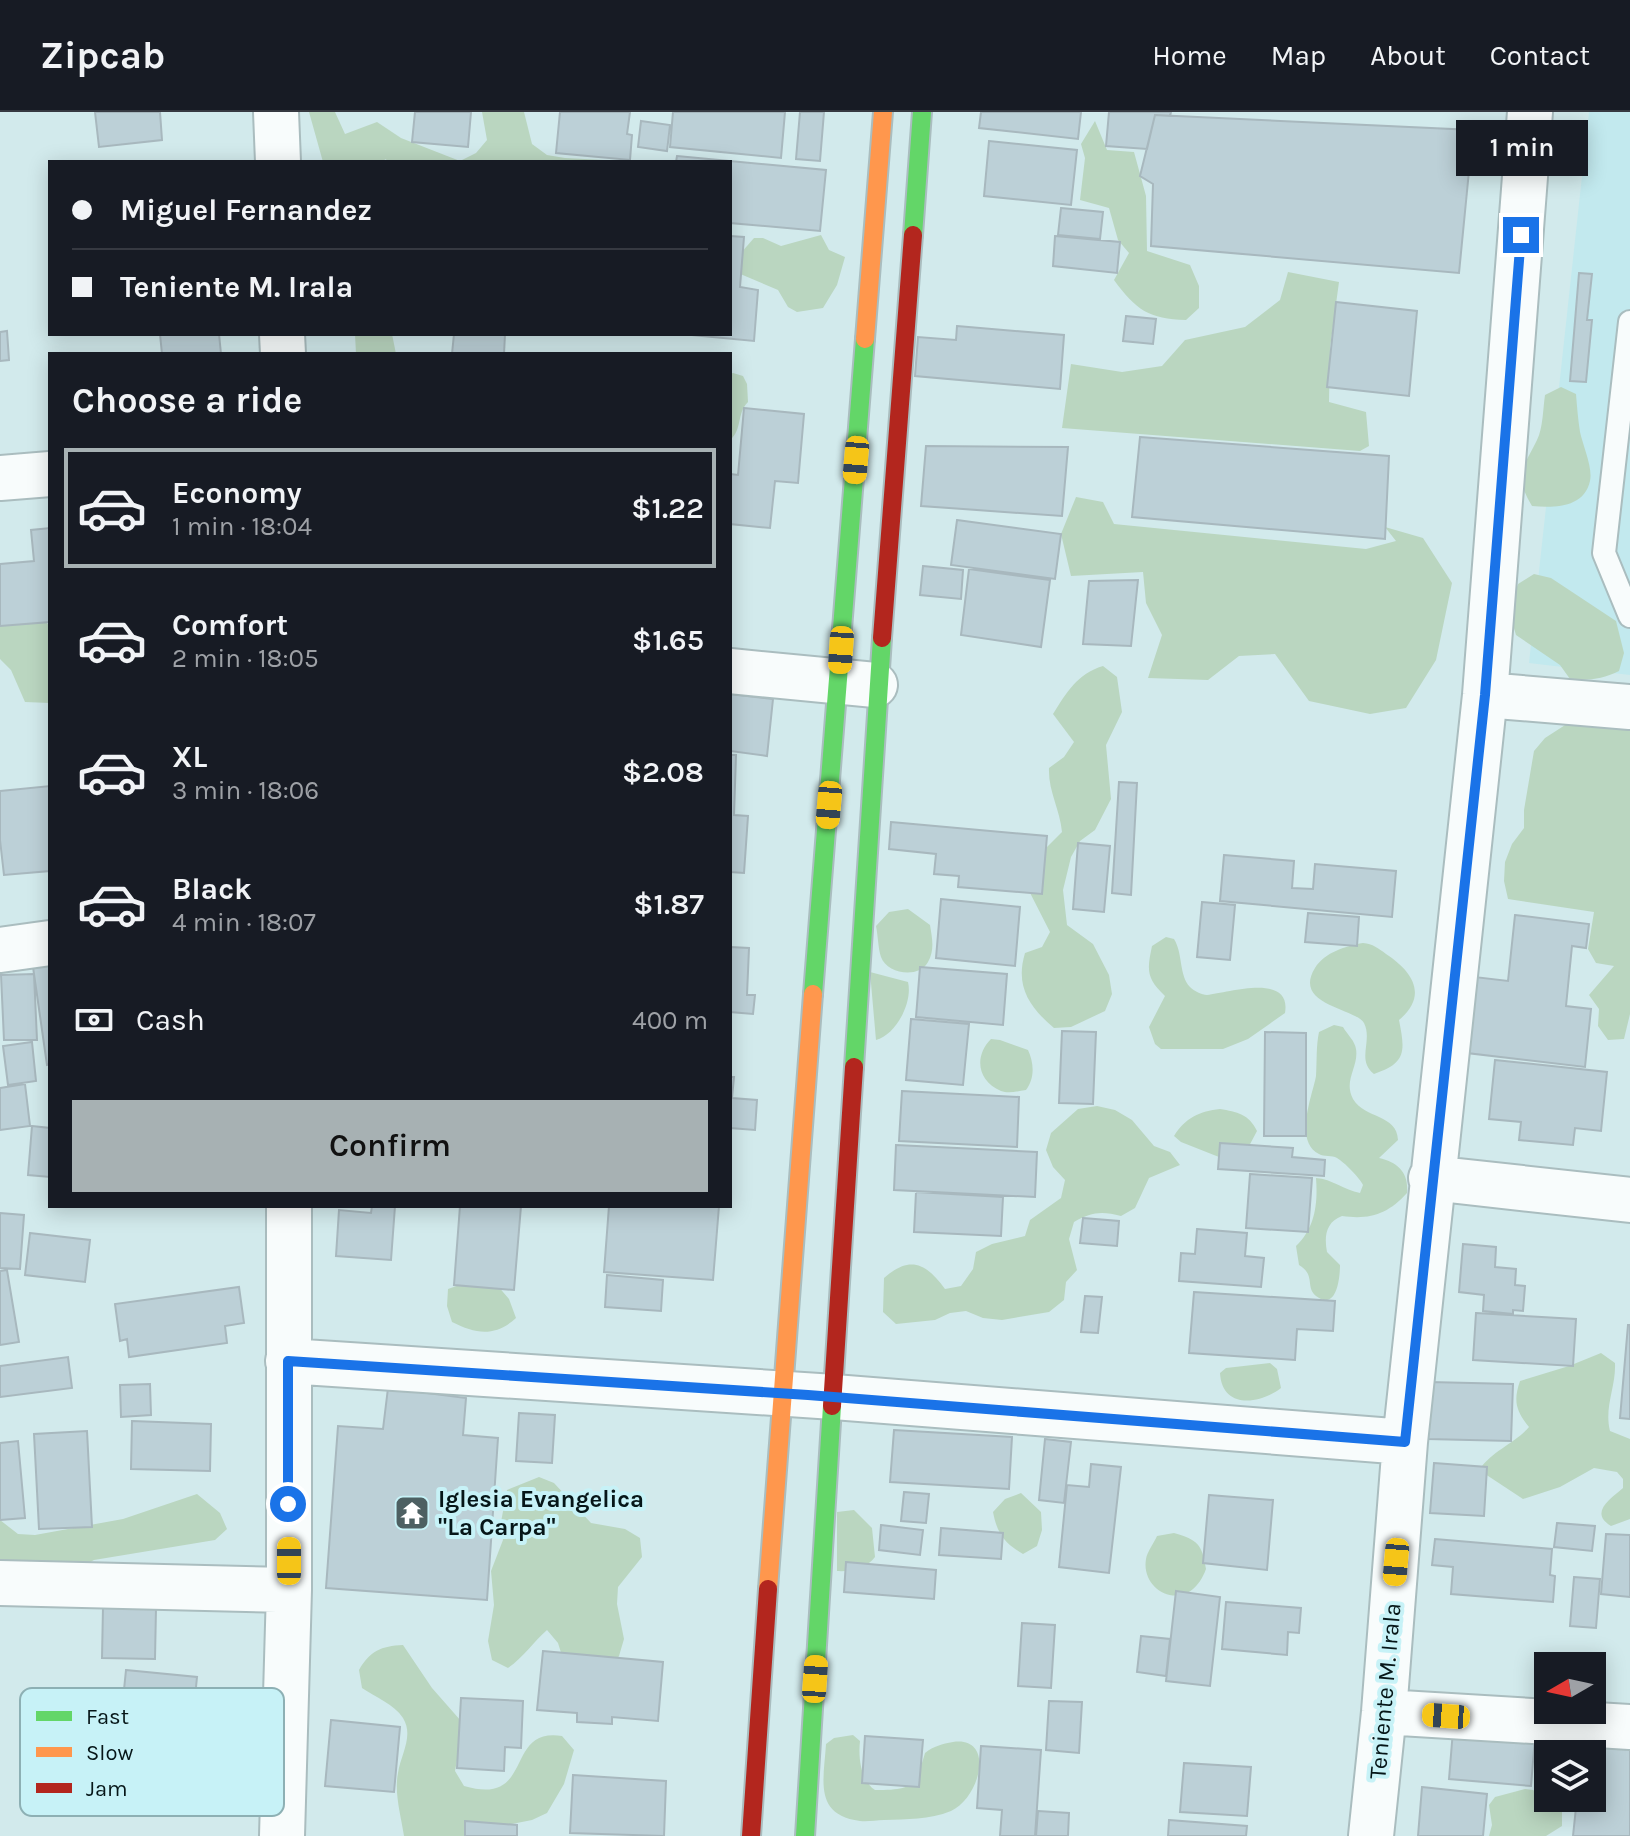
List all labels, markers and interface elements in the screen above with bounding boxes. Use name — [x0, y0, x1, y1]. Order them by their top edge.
text: Zipcab — [40, 33, 165, 78]
text: Home — [1152, 39, 1227, 72]
text: Map — [1271, 39, 1326, 72]
text: About — [1370, 39, 1446, 72]
text: Contact — [1490, 39, 1590, 72]
callout: 1 min — [1455, 119, 1587, 175]
text: 1 min — [1490, 132, 1554, 163]
text: Miguel Fernandez — [120, 192, 372, 228]
route end — [1503, 217, 1539, 253]
text: Teniente M. Irala — [120, 269, 353, 305]
text: Choose a ride — [72, 379, 302, 421]
car — [842, 435, 870, 485]
icon: car — [76, 472, 148, 544]
text: Economy — [172, 475, 302, 511]
text: $1.22 — [631, 490, 704, 526]
text: 1 min · 18:04 — [172, 511, 312, 542]
icon: car — [76, 604, 148, 676]
text: Comfort — [172, 607, 288, 643]
text: $1.65 — [632, 622, 704, 658]
car — [827, 625, 855, 675]
text: 2 min · 18:05 — [172, 643, 319, 674]
icon: car — [76, 736, 148, 808]
text: XL — [172, 739, 207, 775]
text: $2.08 — [622, 754, 704, 790]
text: 3 min · 18:06 — [172, 775, 319, 806]
car — [815, 780, 843, 830]
icon: car — [76, 868, 148, 940]
text: Black — [172, 871, 252, 907]
text: $1.87 — [633, 886, 704, 922]
text: 4 min · 18:07 — [172, 907, 316, 938]
icon: cash — [72, 998, 116, 1042]
text: Cash — [136, 1002, 205, 1038]
text: 400 m — [632, 1005, 708, 1036]
button: Confirm — [72, 1100, 708, 1192]
place label: Iglesia Evangelica "La Carpa" — [438, 1485, 644, 1541]
route start — [270, 1486, 306, 1522]
temple icon: Iglesia Evangelica "La Carpa" — [393, 1494, 431, 1532]
car — [277, 1537, 301, 1585]
car — [1382, 1537, 1410, 1587]
street label: Teniente M. Irala — [1363, 1602, 1407, 1780]
north arrow — [1534, 1652, 1606, 1724]
map controls — [1534, 1652, 1606, 1812]
car — [801, 1654, 829, 1704]
legend — [20, 1688, 284, 1816]
car — [1421, 1702, 1471, 1730]
text: Fast — [86, 1704, 129, 1730]
text: Slow — [86, 1740, 133, 1766]
button: layers — [1534, 1740, 1606, 1812]
text: Jam — [86, 1776, 128, 1802]

